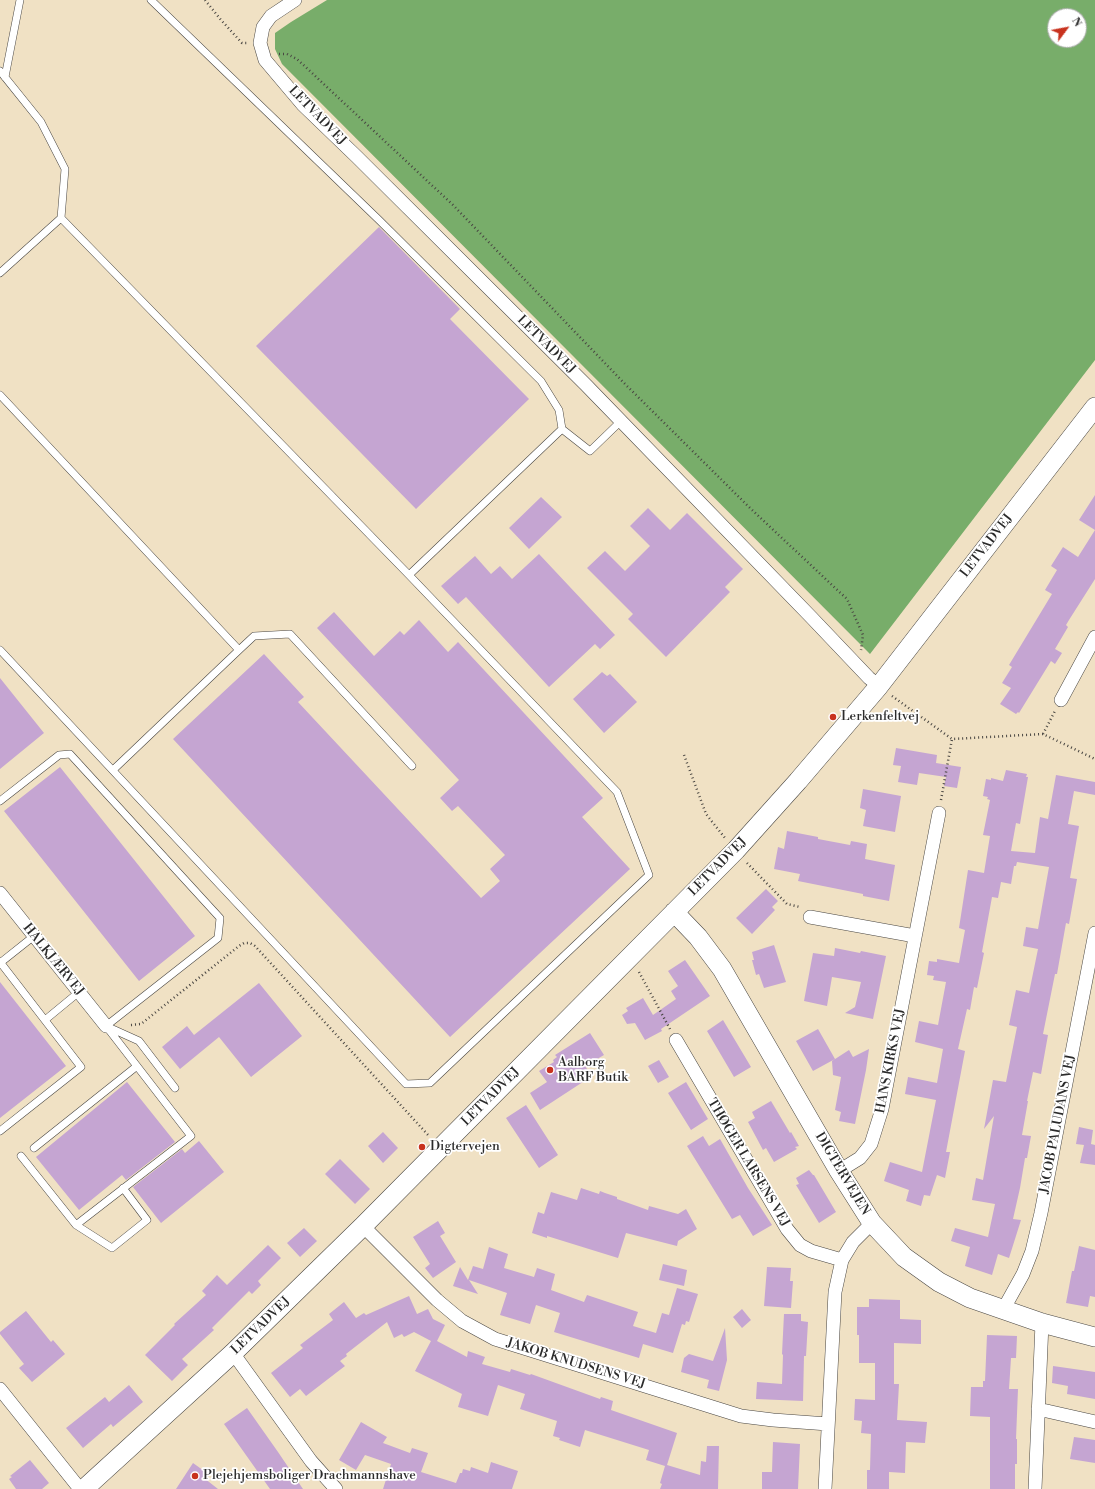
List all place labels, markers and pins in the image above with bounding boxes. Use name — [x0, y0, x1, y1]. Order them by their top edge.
place label: Lerkenfeltvej — [841, 709, 919, 725]
marker: Lerkenfeltvej — [828, 712, 838, 722]
place label: Aalborg BARF Butik — [558, 1055, 628, 1086]
marker: Aalborg BARF Butik — [545, 1065, 555, 1075]
place label: Digtervejen — [430, 1139, 500, 1155]
marker: Digtervejen — [417, 1142, 427, 1152]
place label: Plejehjemsboliger Drachmannshave — [203, 1468, 416, 1484]
marker: Plejehjemsboliger Drachmannshave — [190, 1471, 200, 1481]

